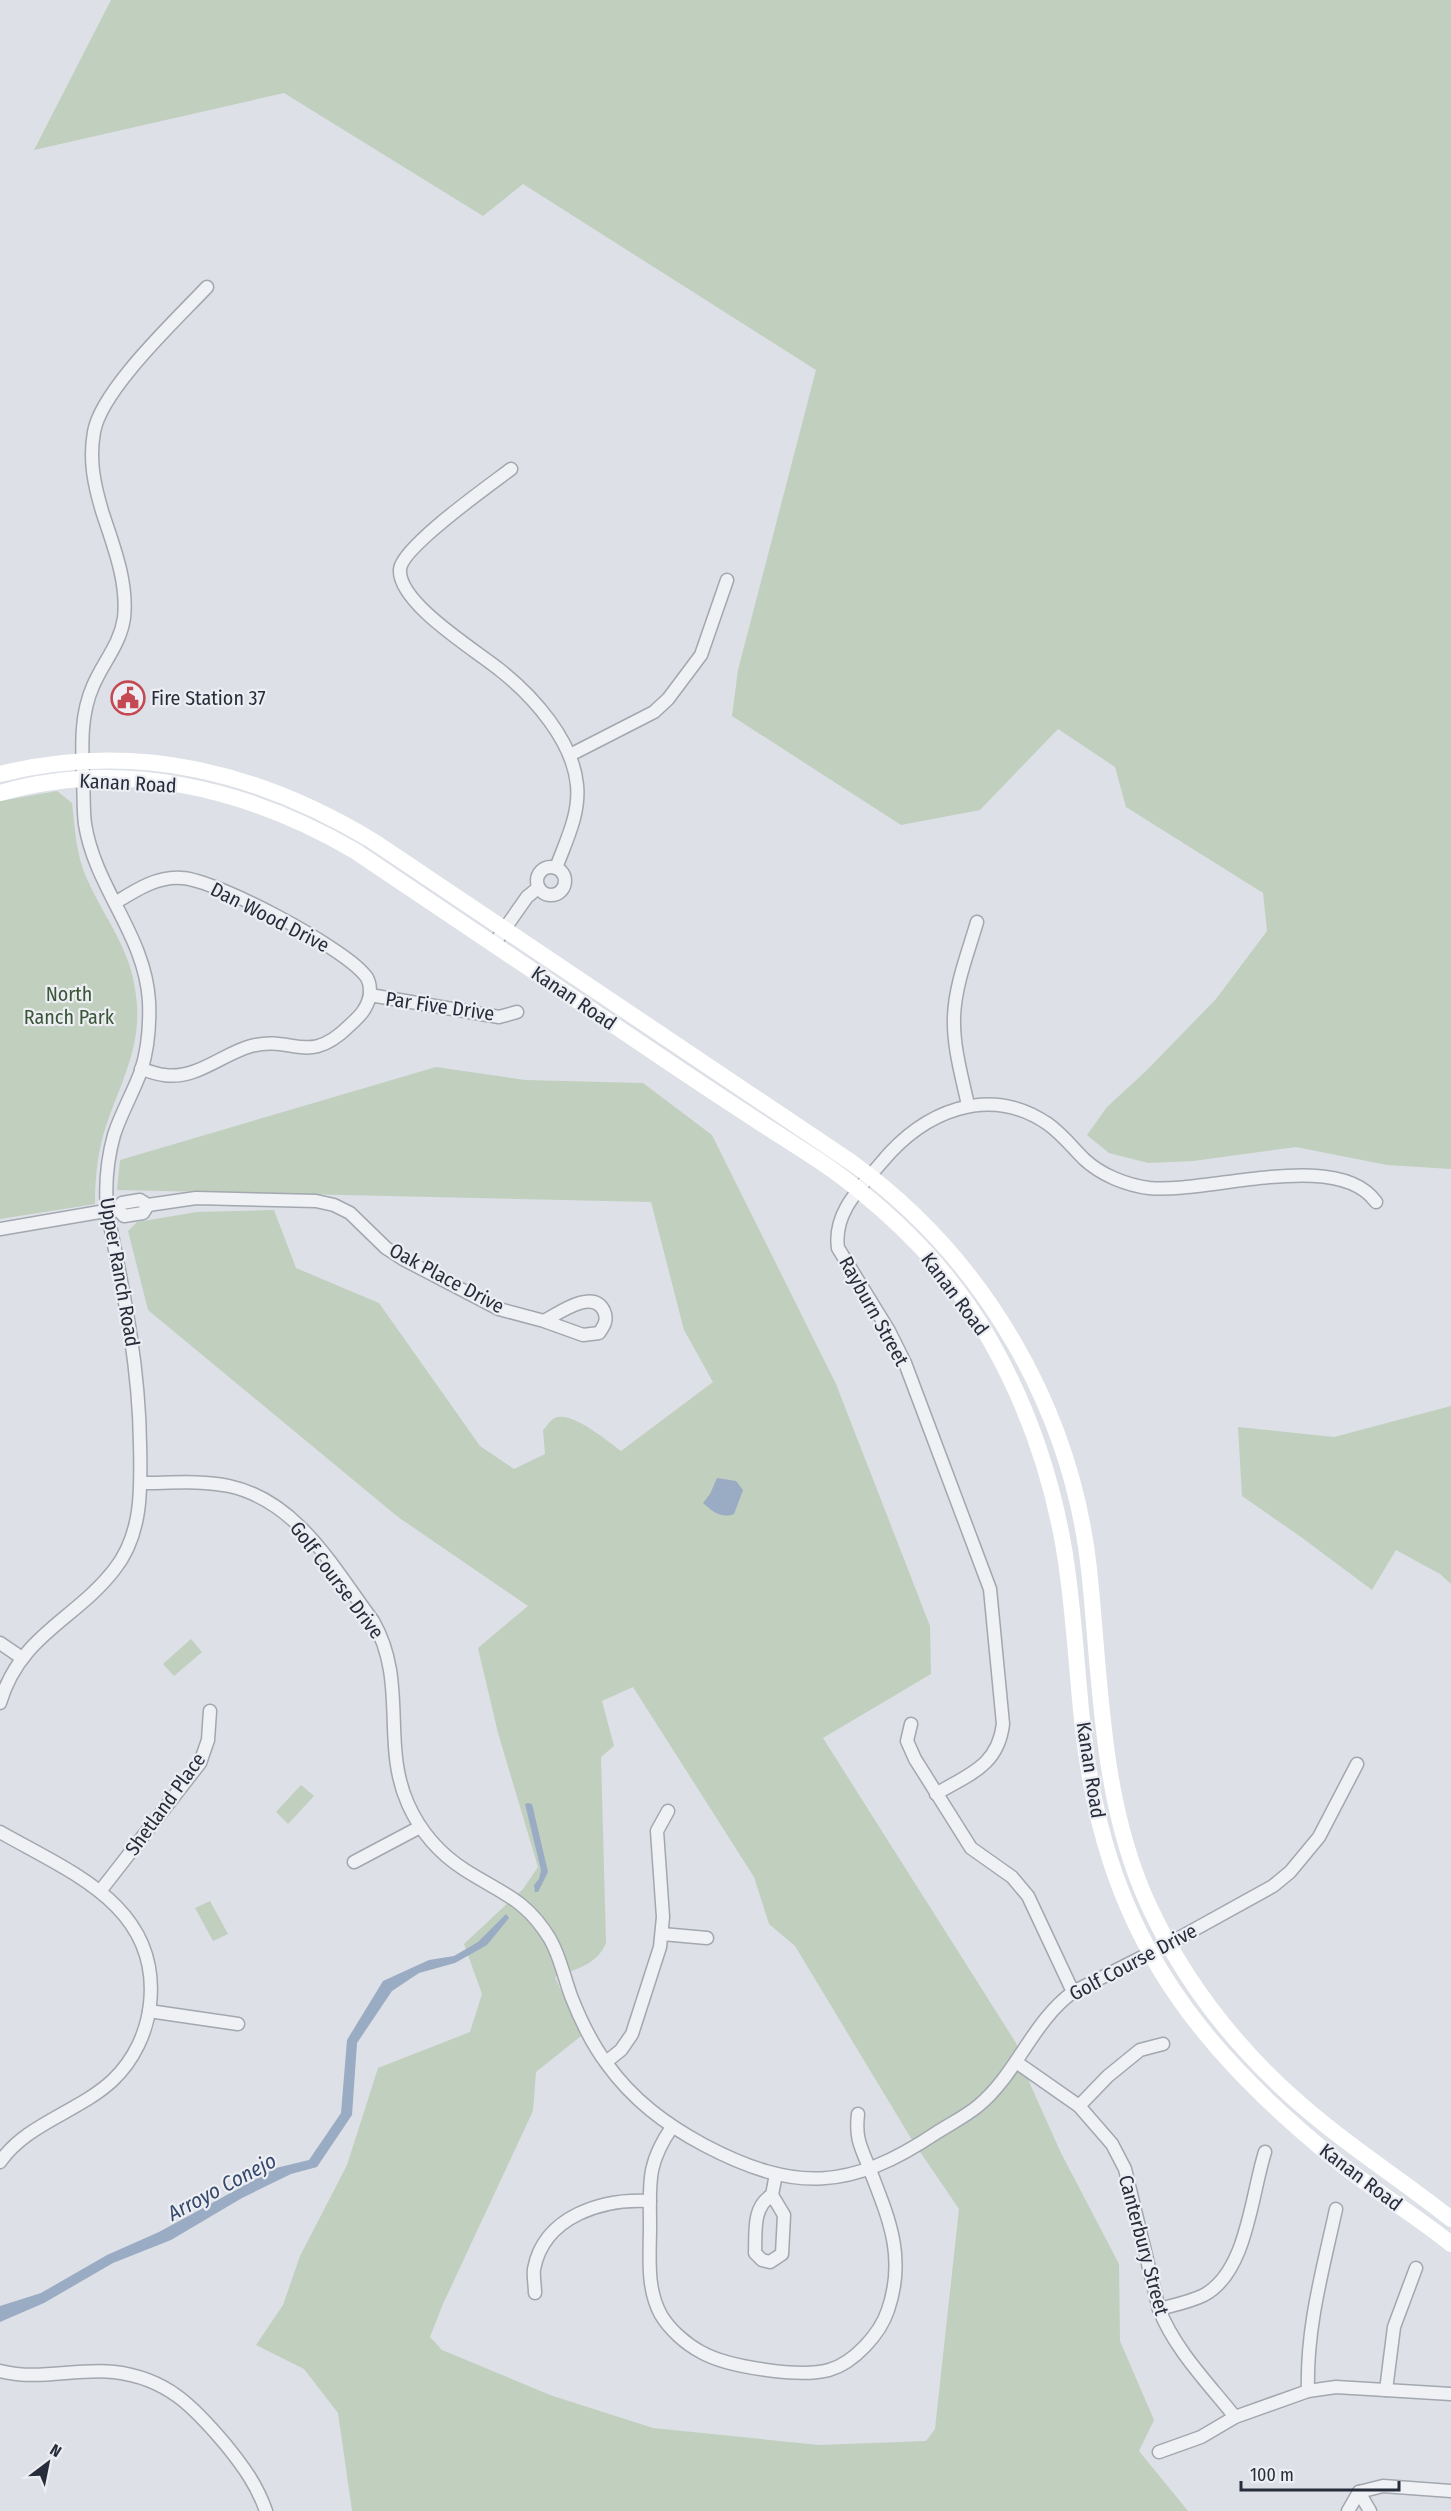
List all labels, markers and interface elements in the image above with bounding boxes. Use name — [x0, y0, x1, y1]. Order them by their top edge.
public building icon: Fire Station 37 — [110, 680, 146, 716]
place label: Fire Station 37 — [151, 686, 266, 710]
street label: Kanan Road — [79, 768, 177, 798]
street label: Dan Wood Drive — [207, 877, 333, 957]
street label: Kanan Road — [527, 961, 621, 1035]
park label: North Ranch Park — [24, 982, 115, 1029]
street label: Par Five Drive — [384, 986, 496, 1026]
street label: Upper Ranch Road — [95, 1196, 145, 1348]
street label: Oak Place Drive — [386, 1238, 508, 1318]
street label: Kanan Road — [916, 1248, 994, 1340]
street label: Rayburn Street — [834, 1252, 914, 1370]
street label: Golf Course Drive — [285, 1516, 389, 1644]
street label: Kanan Road — [1072, 1720, 1110, 1820]
street label: Shetland Place — [120, 1748, 210, 1860]
street label: Golf Course Drive — [1065, 1918, 1201, 2006]
street label: Kanan Road — [1315, 2138, 1407, 2216]
water label: Arroyo Conejo — [162, 2148, 281, 2227]
street label: Canterbury Street — [1114, 2172, 1174, 2318]
north arrow — [18, 2433, 78, 2493]
text: N — [47, 2440, 65, 2461]
scale bar — [1241, 2454, 1398, 2492]
text: 100 m — [1250, 2464, 1294, 2486]

